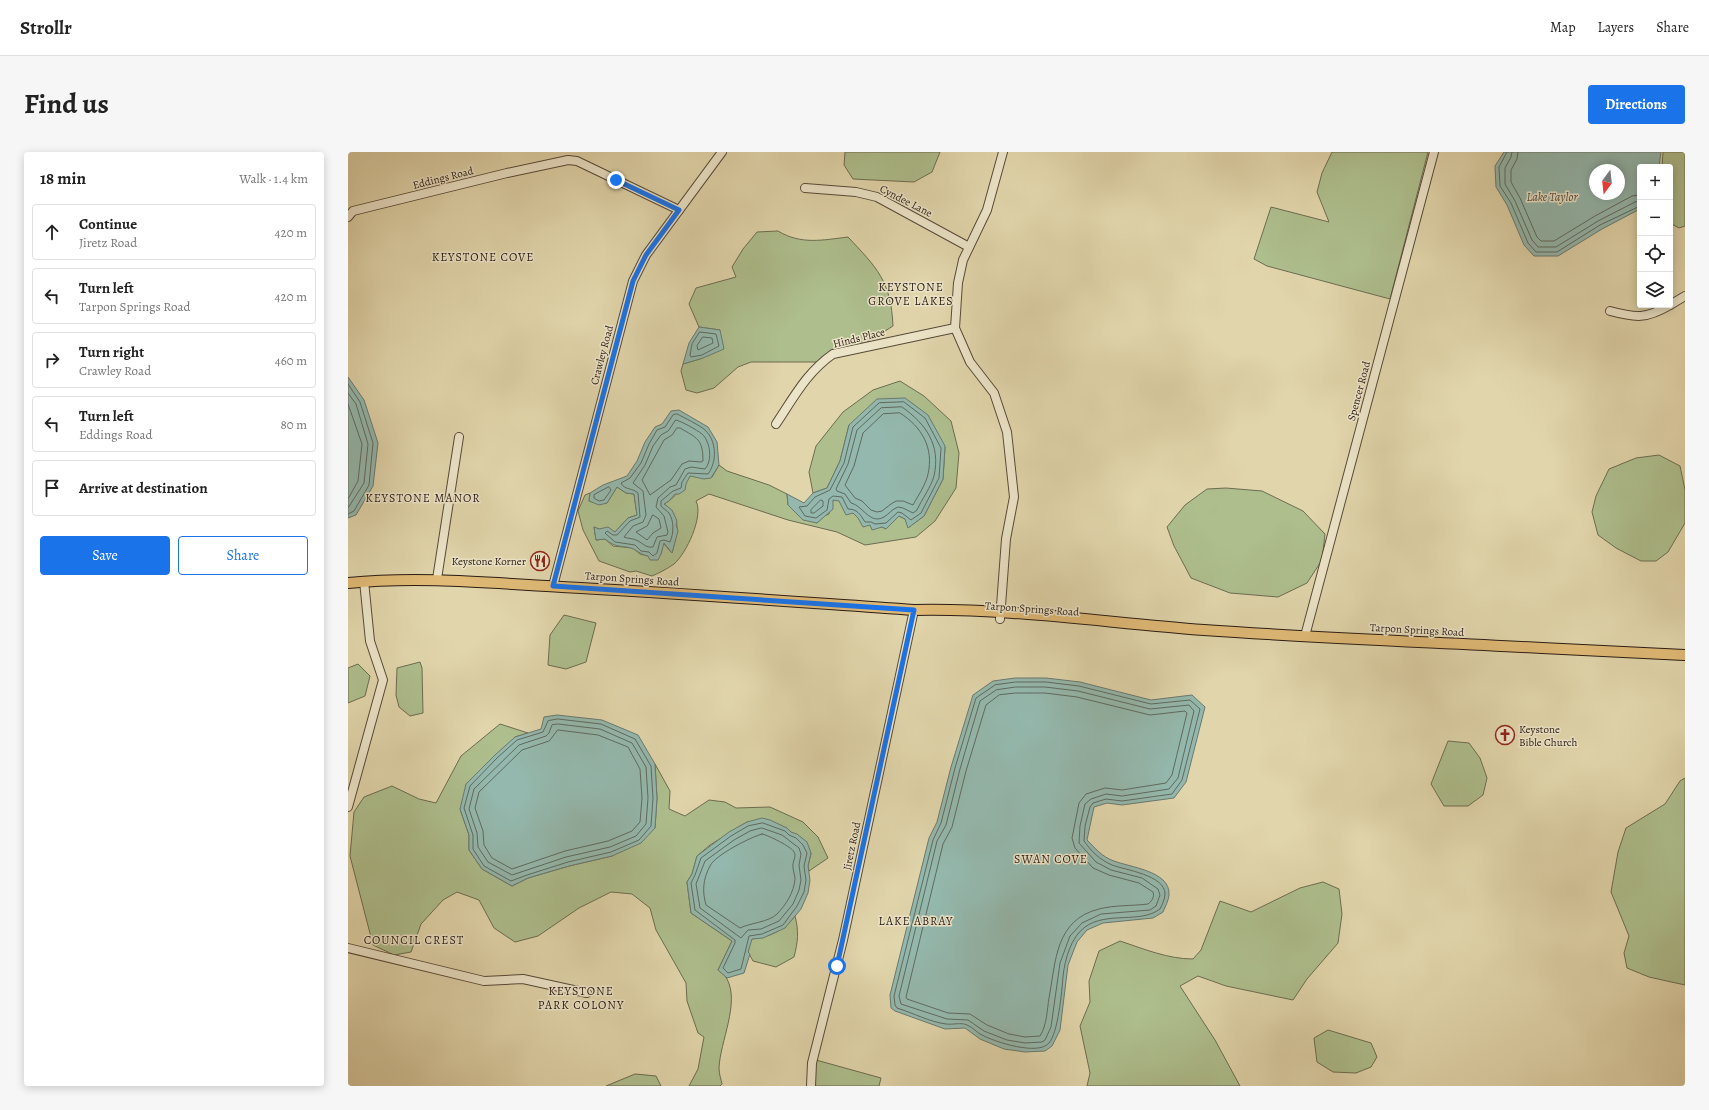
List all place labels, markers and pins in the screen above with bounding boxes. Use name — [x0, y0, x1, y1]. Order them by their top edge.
restaurant icon: Keystone Korner — [529, 550, 551, 572]
place label: Keystone Korner — [451, 554, 526, 569]
place label: Keystone Bible Church — [1519, 722, 1577, 750]
church icon: Keystone Bible Church — [1494, 724, 1516, 746]

